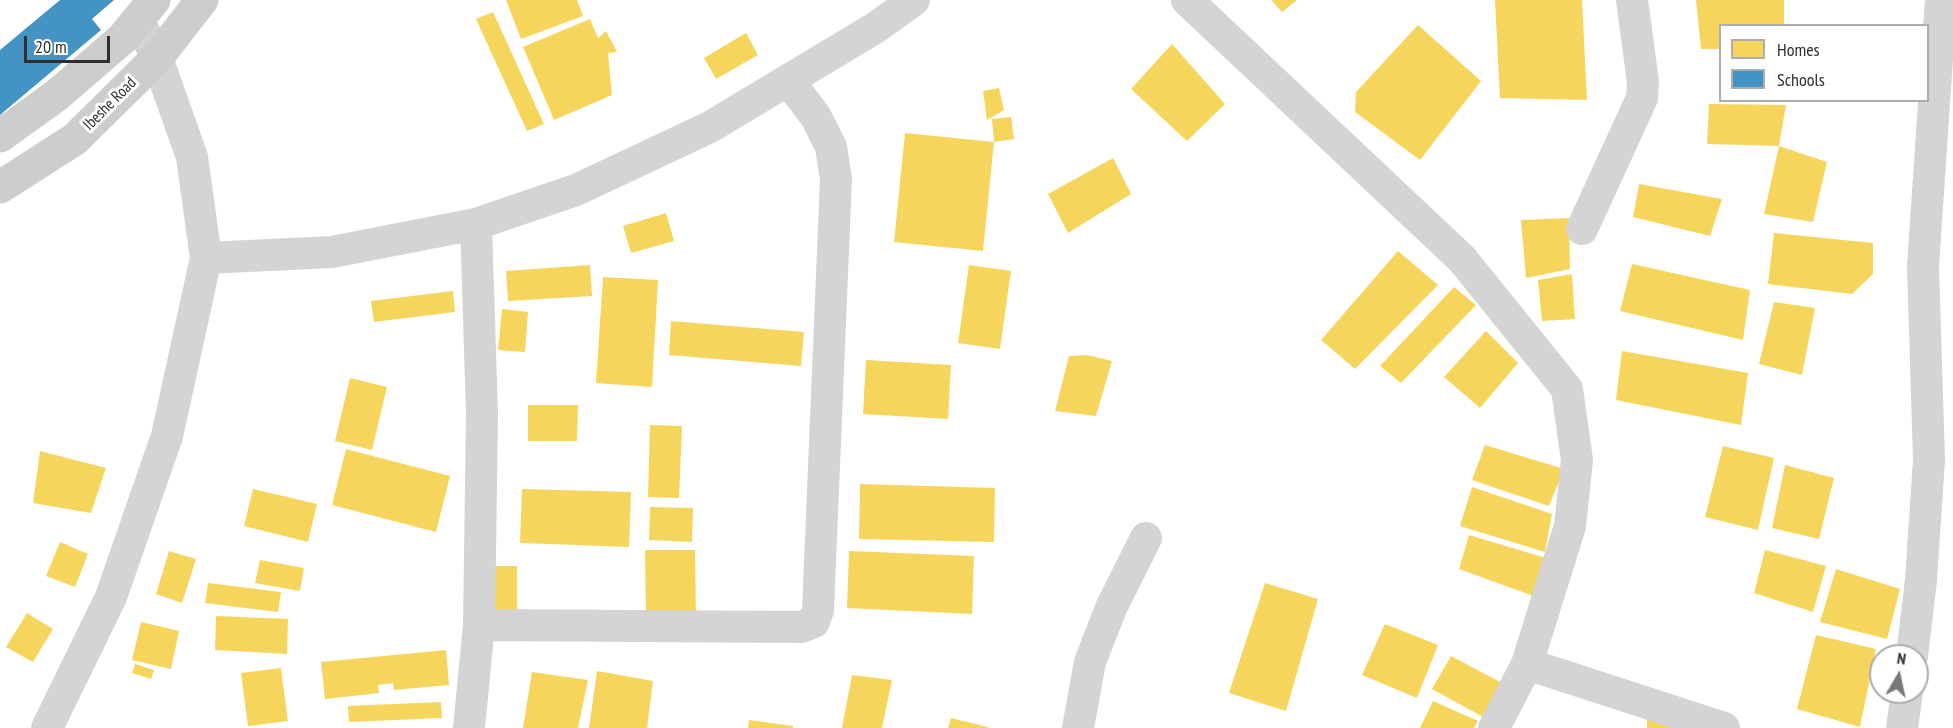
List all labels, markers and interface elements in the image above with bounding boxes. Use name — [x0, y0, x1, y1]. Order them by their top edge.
scale bar — [27, 24, 112, 62]
legend — [1719, 24, 1929, 102]
text: 20 m — [35, 35, 67, 58]
text: Homes — [1777, 38, 1820, 61]
text: Schools — [1777, 68, 1825, 91]
street label: Ibeshe Road — [80, 74, 140, 134]
north arrow — [1869, 644, 1929, 704]
text: N — [1896, 648, 1907, 669]

